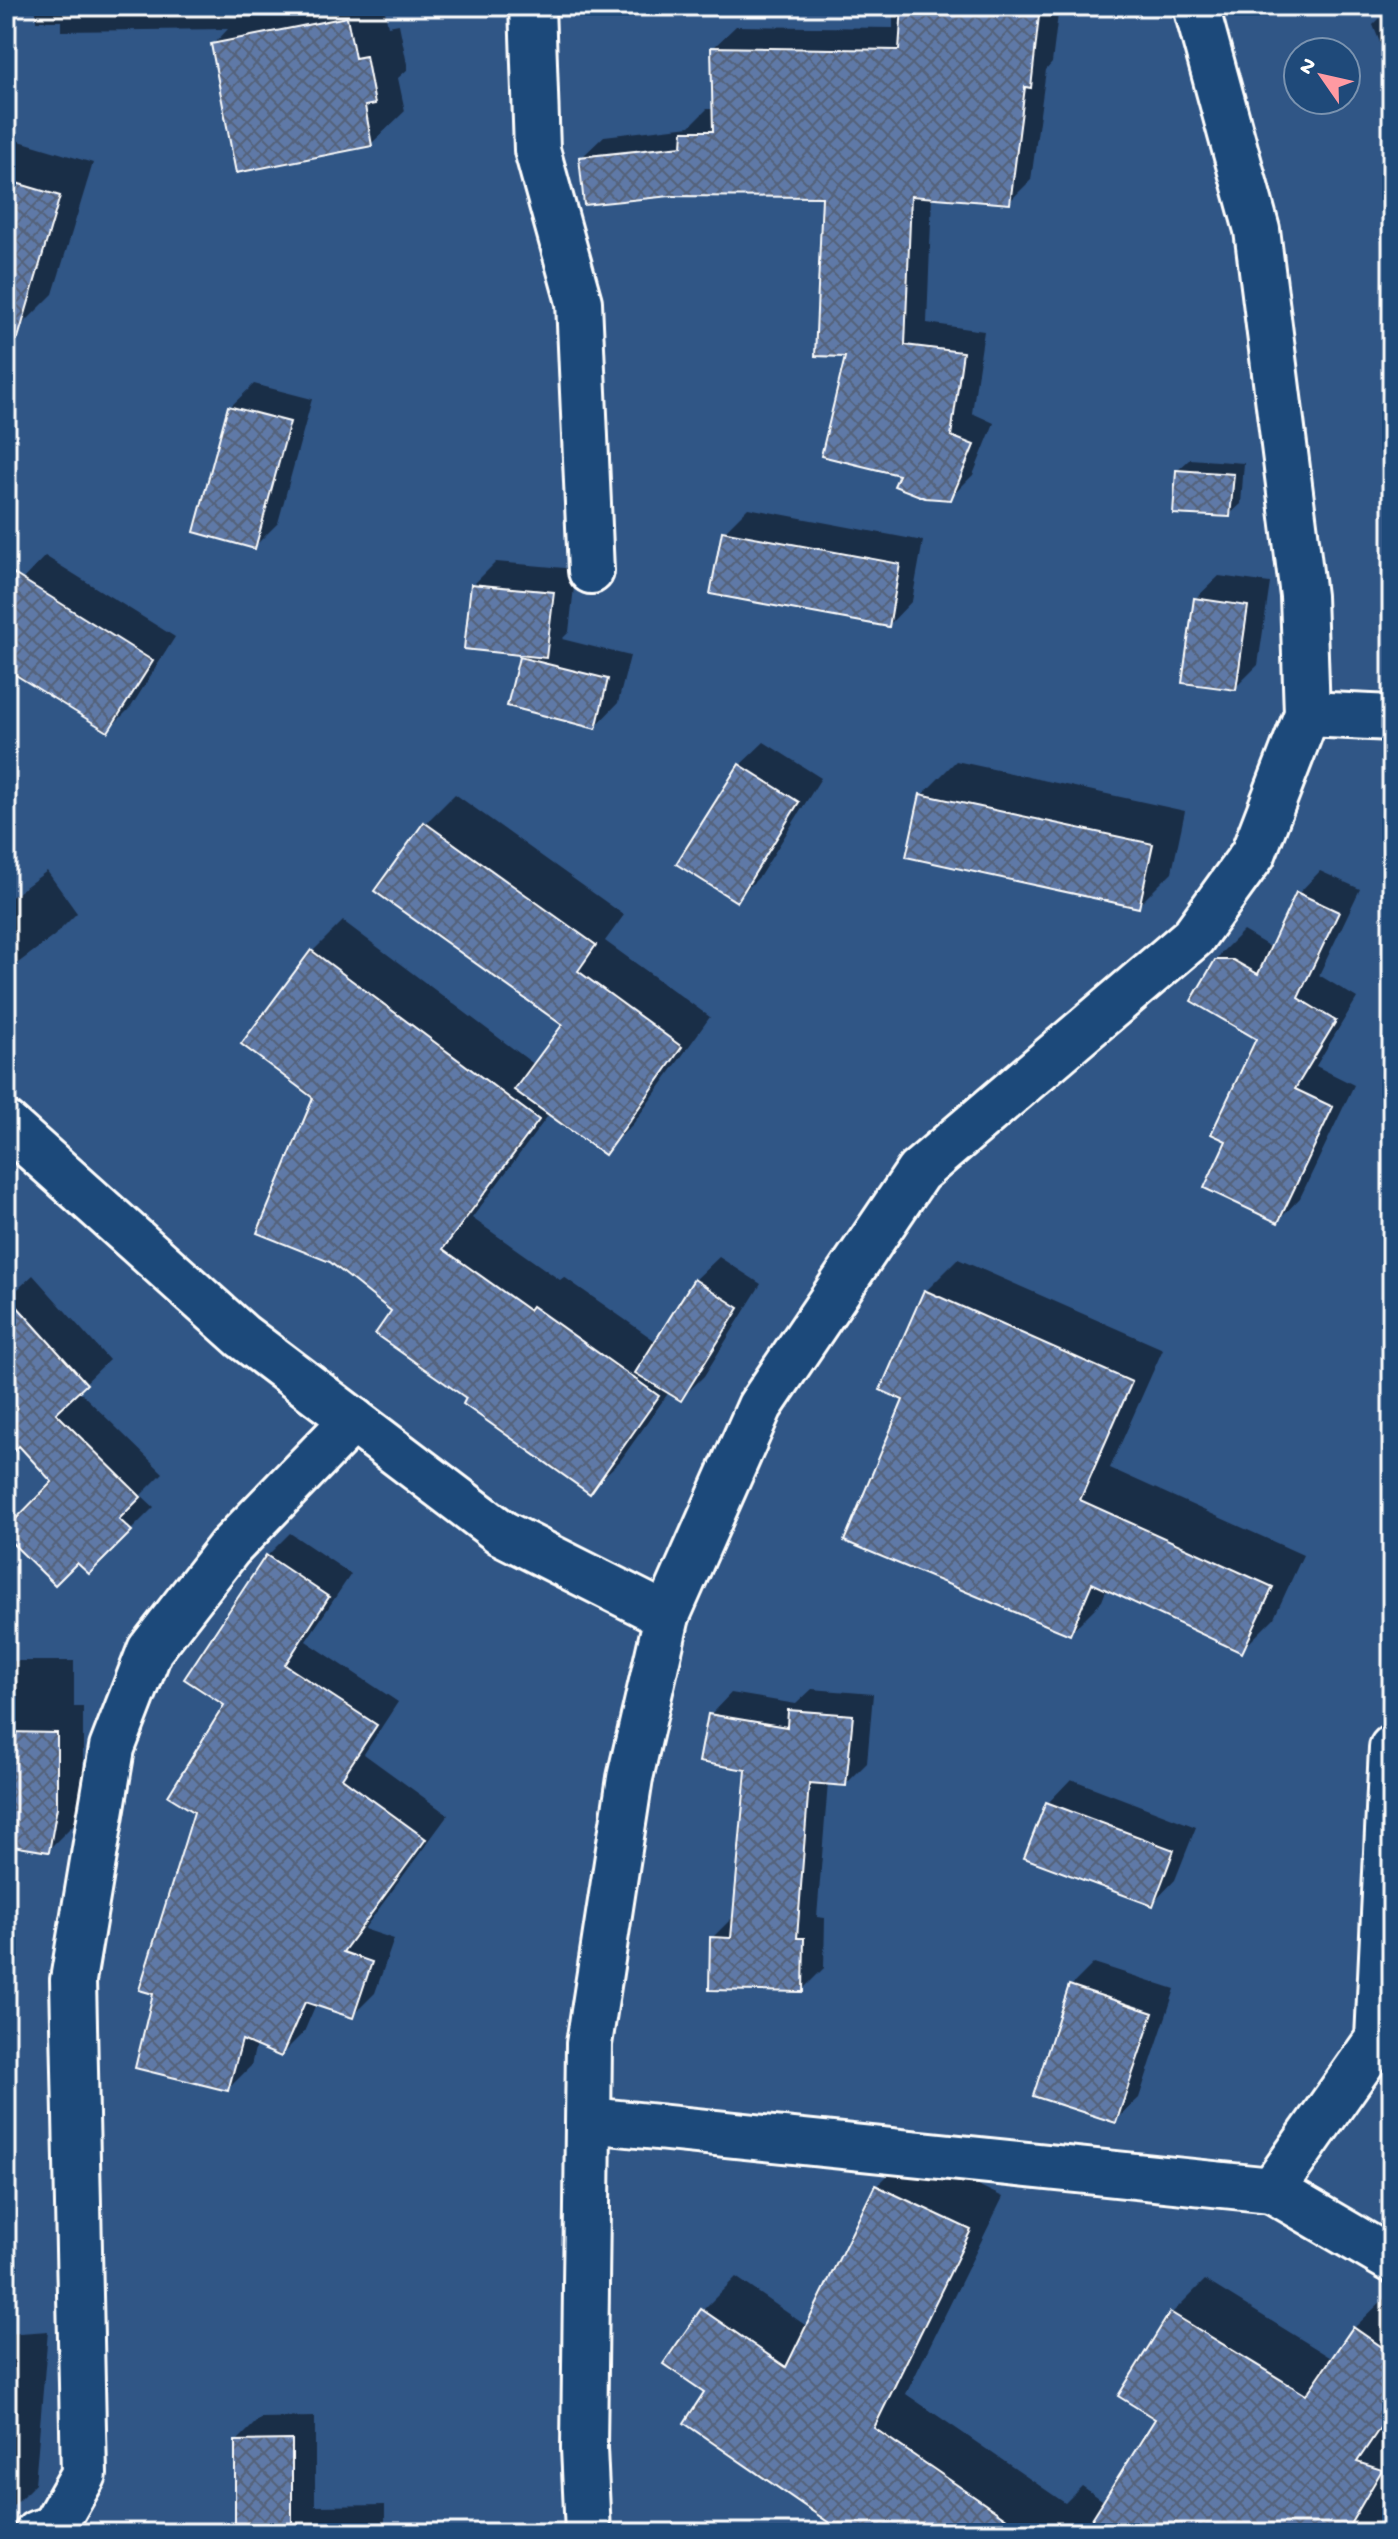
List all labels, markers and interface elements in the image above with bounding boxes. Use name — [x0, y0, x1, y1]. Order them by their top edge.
north arrow — [1282, 36, 1362, 116]
text: N — [1294, 54, 1324, 80]

